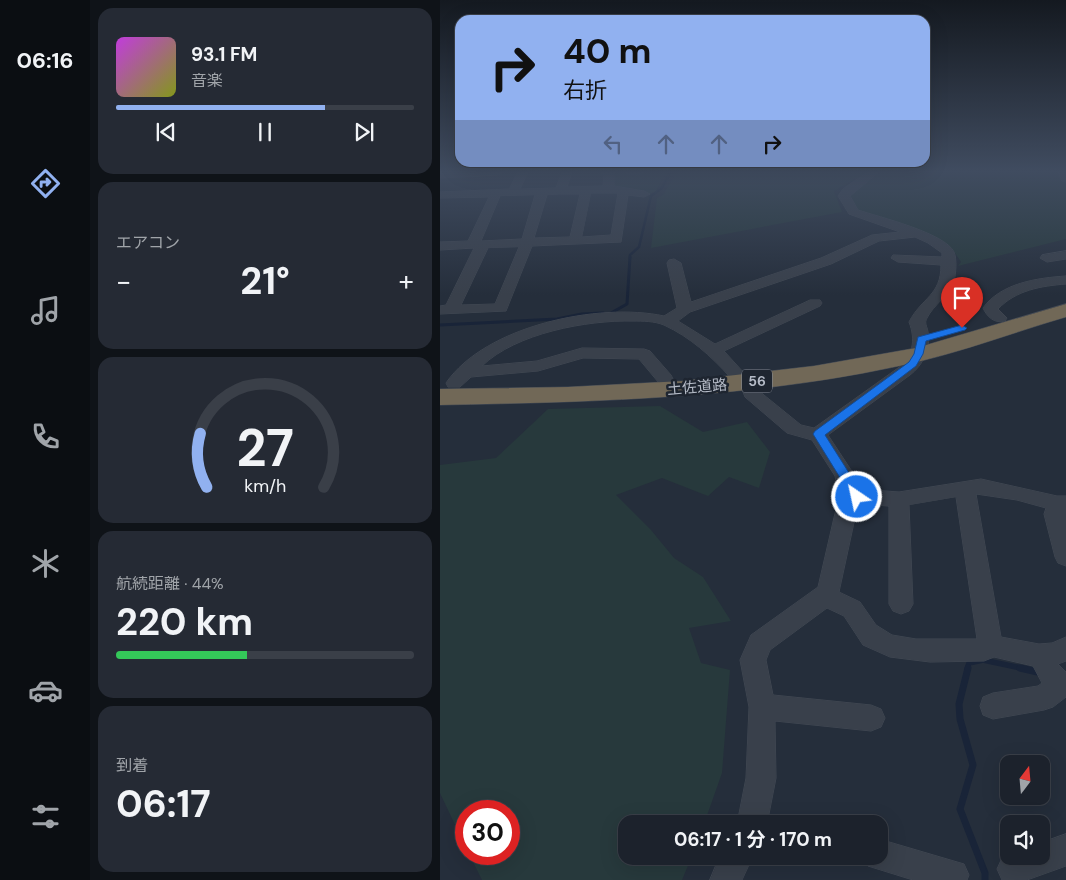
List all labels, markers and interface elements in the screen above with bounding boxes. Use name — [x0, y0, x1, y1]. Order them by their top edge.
text: 40 m — [563, 28, 652, 74]
icon: right — [480, 35, 545, 100]
text: 93.1 FM — [191, 42, 257, 67]
text: 06:16 — [17, 46, 73, 75]
text: 音楽 — [191, 70, 223, 91]
text: 右折 — [563, 76, 607, 105]
icon: previous — [152, 118, 180, 146]
icon: pause — [251, 118, 279, 146]
icon: next — [350, 118, 378, 146]
icon: left — [599, 130, 627, 158]
icon: ahead — [652, 130, 680, 158]
icon: ahead — [705, 130, 733, 158]
icon: right — [758, 130, 786, 158]
icon: directions — [28, 166, 63, 201]
text: エアコン — [116, 232, 180, 253]
text: 21° — [240, 256, 290, 306]
text: − — [116, 263, 131, 300]
text: + — [399, 263, 414, 300]
pin — [941, 277, 983, 328]
icon: arrive — [948, 284, 976, 312]
icon: music — [28, 293, 63, 328]
road number: 56 — [742, 370, 772, 392]
street label: 土佐道路 — [666, 374, 728, 400]
text: 27 — [236, 414, 294, 482]
icon: phone — [28, 419, 63, 454]
position arrow — [830, 470, 882, 522]
text: km/h — [244, 474, 286, 498]
icon: climate — [28, 546, 63, 581]
text: 航続距離 · 44% — [116, 573, 224, 594]
text: 220 km — [116, 597, 253, 647]
icon: car — [28, 673, 63, 708]
text: 到着 — [116, 755, 148, 776]
north arrow — [1000, 755, 1050, 805]
map controls — [1000, 755, 1050, 865]
text: 06:17 — [116, 779, 211, 829]
icon: filters — [28, 799, 63, 834]
speed limit sign: 30 — [455, 800, 520, 865]
button: sound — [1000, 815, 1050, 865]
text: 06:17 · 1 分 · 170 m — [674, 827, 832, 852]

